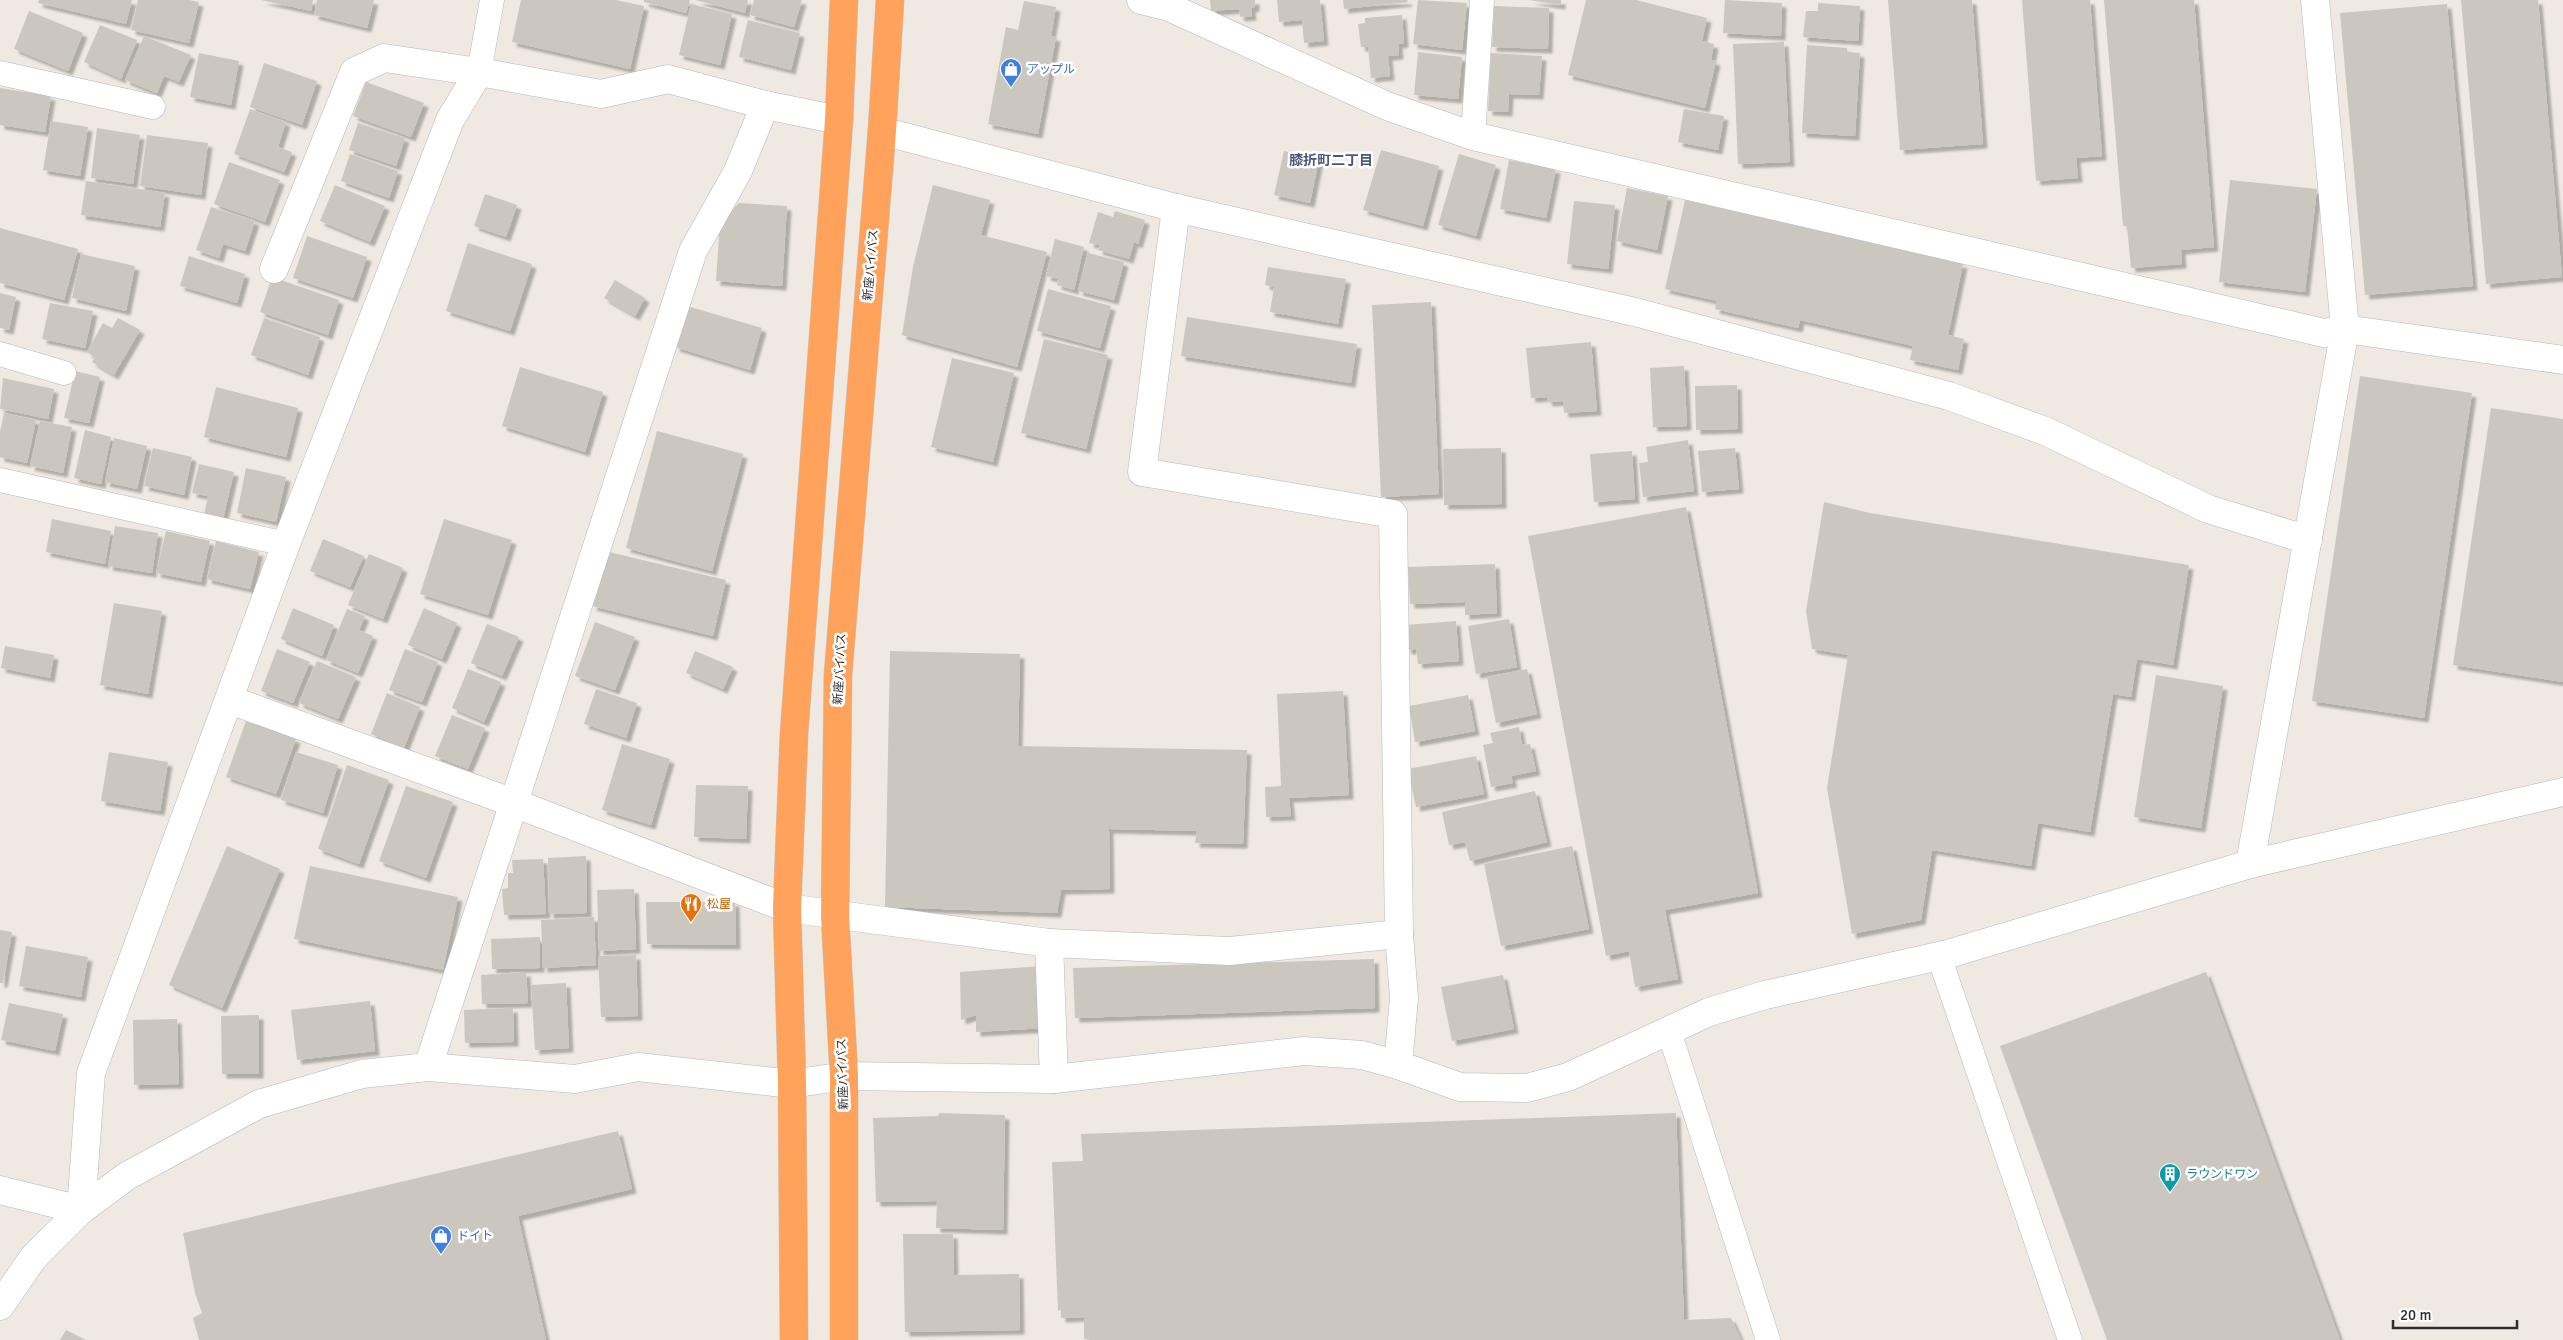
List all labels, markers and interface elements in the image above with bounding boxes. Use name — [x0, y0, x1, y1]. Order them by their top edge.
shop icon: アップル — [999, 57, 1023, 88]
place label: アップル — [1027, 62, 1075, 77]
district label: 膝折町二丁目 — [1289, 152, 1373, 169]
street label: 新座バイパス — [860, 229, 882, 301]
street label: 新座バイパス — [831, 633, 849, 705]
restaurant icon: 松屋 — [679, 892, 703, 923]
place label: 松屋 — [707, 897, 731, 912]
street label: 新座バイパス — [834, 1038, 852, 1110]
building icon: ラウンドワン — [2158, 1162, 2182, 1193]
place label: ラウンドワン — [2186, 1167, 2258, 1182]
shop icon: ドイト — [429, 1224, 453, 1255]
place label: ドイト — [457, 1229, 493, 1244]
scale bar — [2393, 1298, 2517, 1330]
text: 20 m — [2400, 1306, 2431, 1324]

